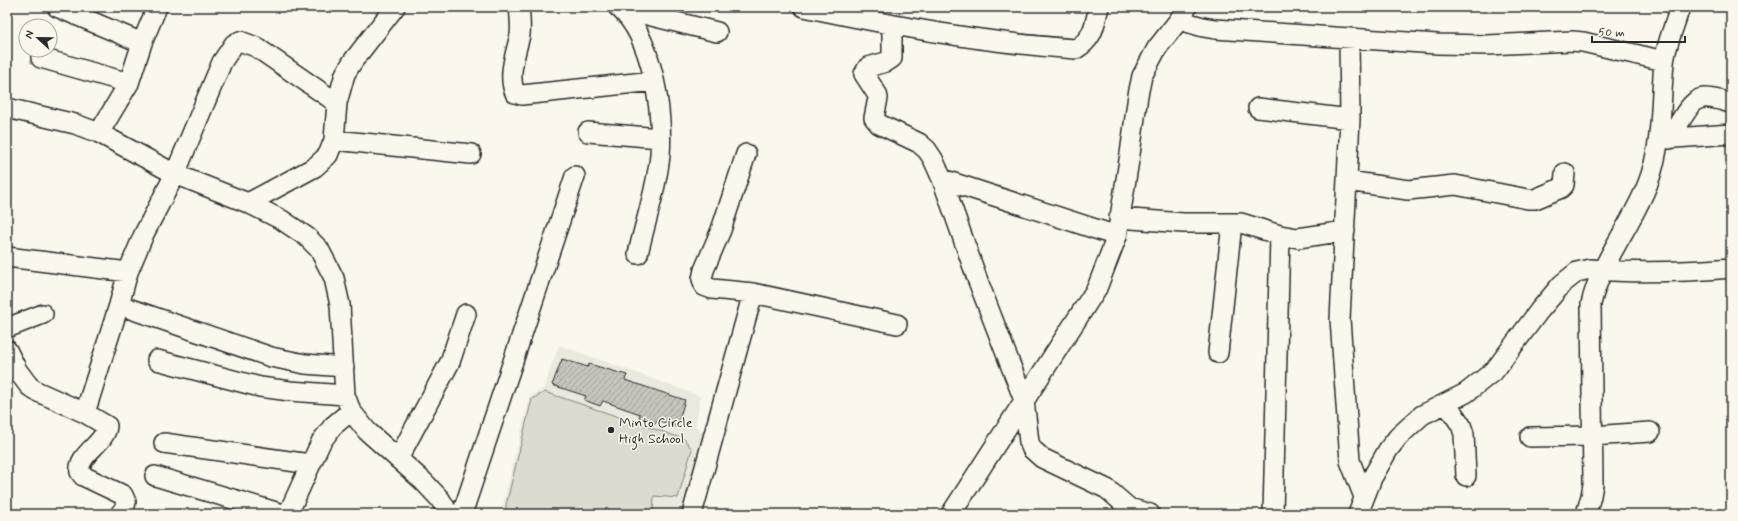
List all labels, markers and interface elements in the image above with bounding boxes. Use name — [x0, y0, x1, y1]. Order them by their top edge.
north arrow — [18, 18, 58, 58]
scale bar — [1592, 18, 1685, 44]
text: 50 m — [1598, 25, 1625, 41]
text: N — [22, 29, 38, 41]
place label: Minto Circle High School — [619, 414, 693, 450]
marker: Minto Circle High School — [606, 425, 616, 435]

